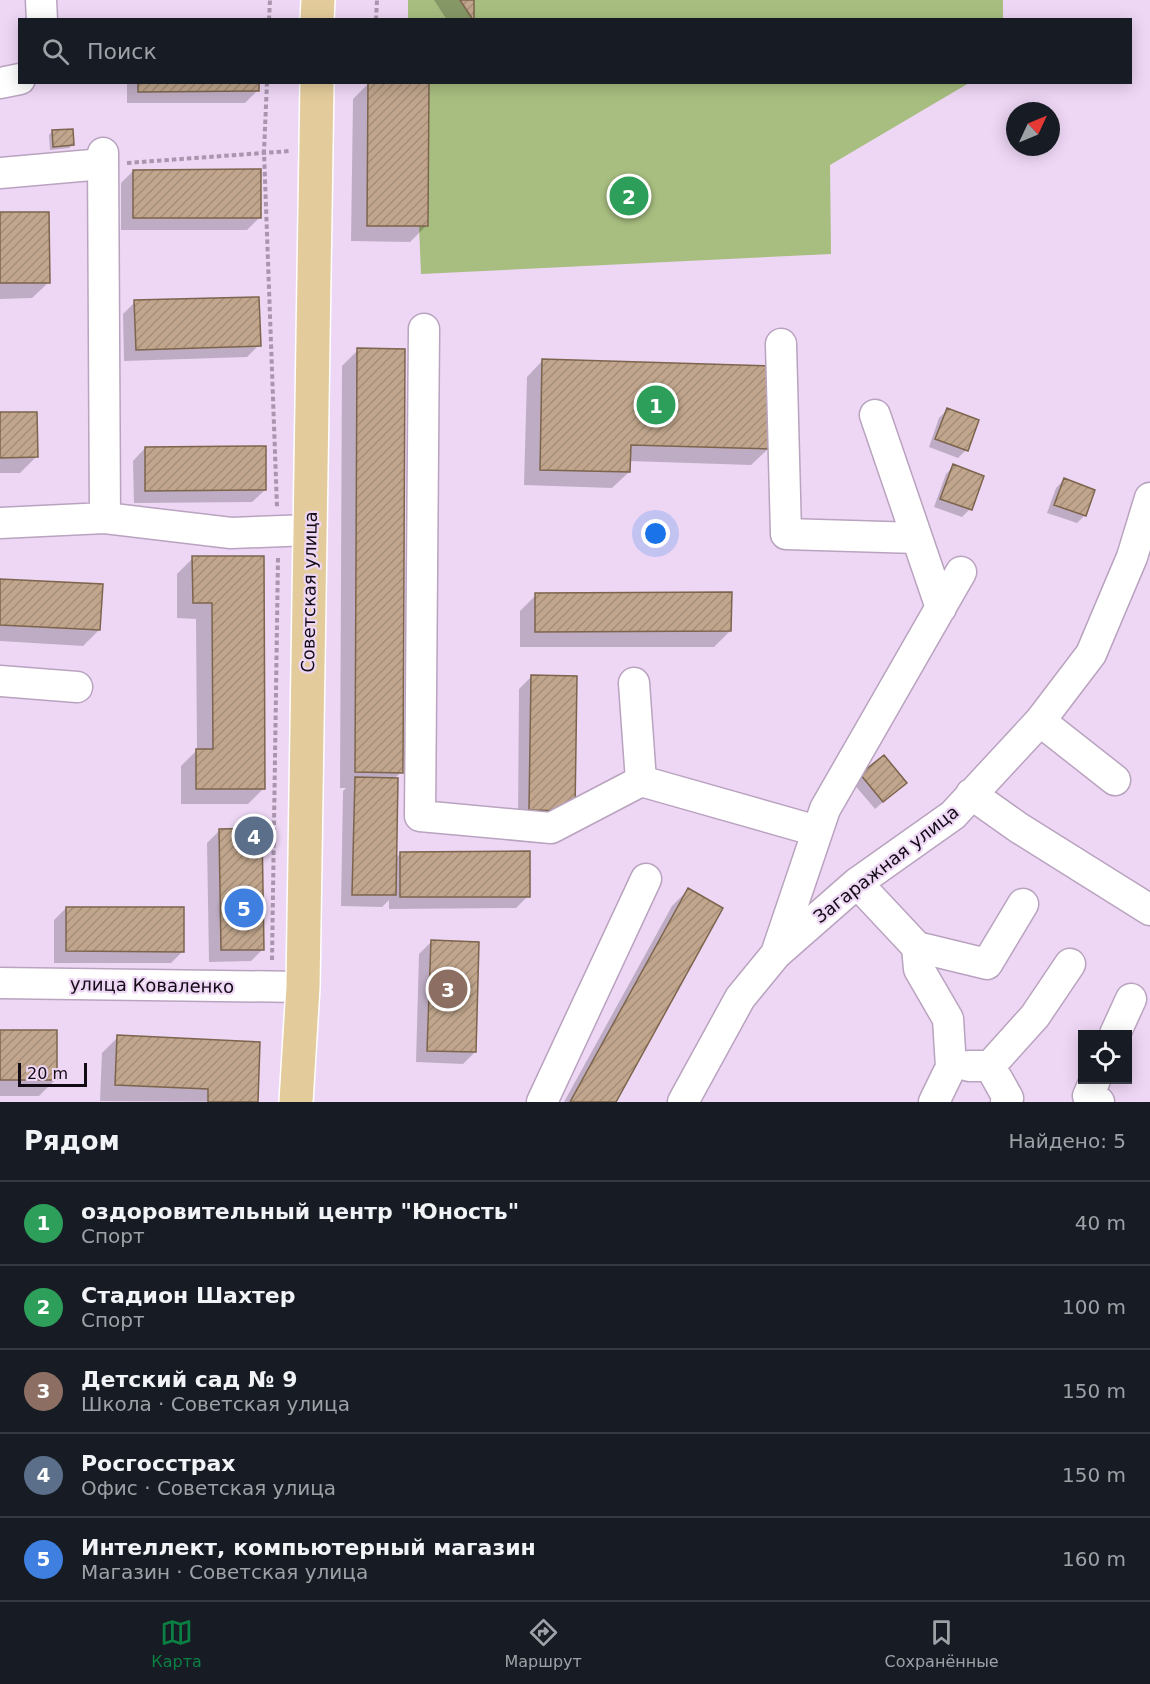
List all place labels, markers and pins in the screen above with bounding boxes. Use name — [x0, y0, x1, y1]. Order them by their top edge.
pin: 2 — [610, 174, 648, 218]
pin: 1 — [636, 382, 676, 428]
pin: 4 — [234, 814, 274, 858]
pin: 5 — [224, 886, 264, 930]
pin: 3 — [428, 966, 468, 1012]

